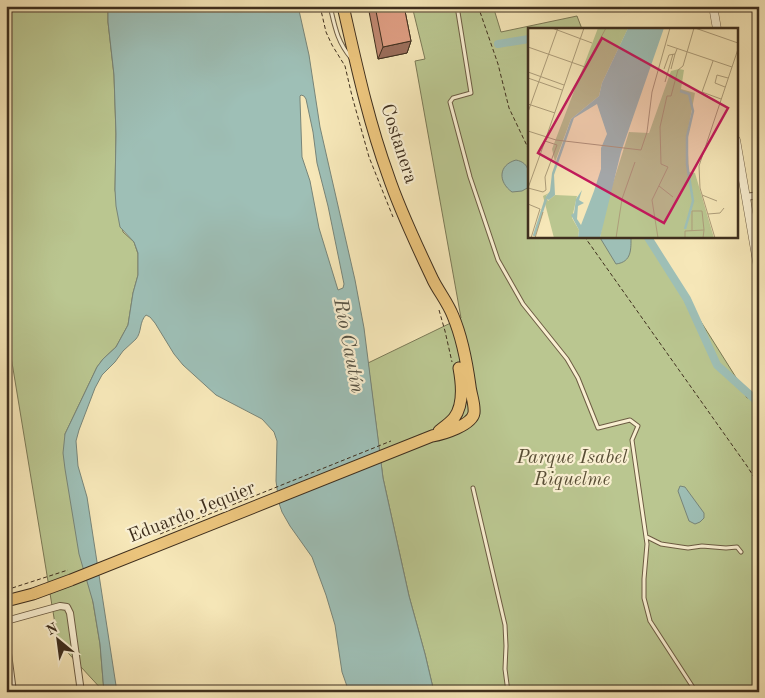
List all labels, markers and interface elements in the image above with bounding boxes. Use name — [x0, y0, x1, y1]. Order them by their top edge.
inset map — [528, 28, 738, 238]
street label: Costanera — [376, 102, 420, 187]
water label: Río Cautín — [329, 296, 367, 395]
park label: Parque Isabel Riquelme — [515, 449, 628, 490]
street label: Eduardo Jequier — [126, 479, 259, 547]
north arrow — [32, 616, 82, 666]
text: N — [44, 621, 61, 638]

